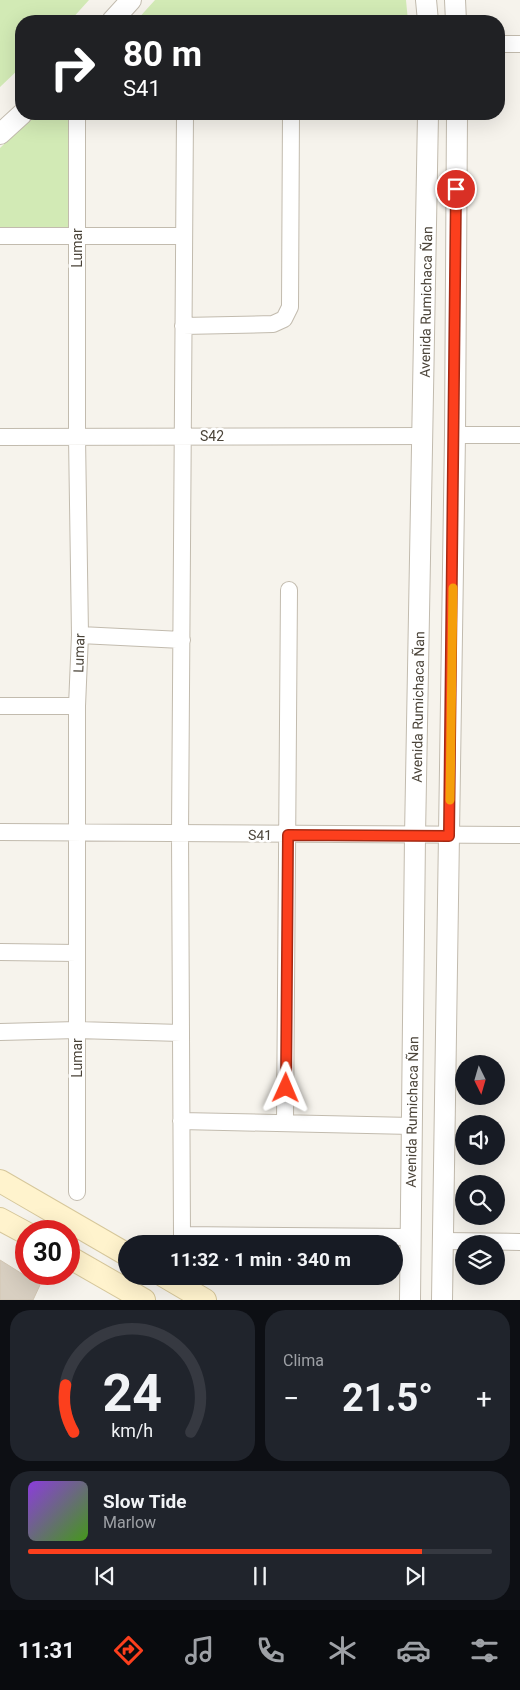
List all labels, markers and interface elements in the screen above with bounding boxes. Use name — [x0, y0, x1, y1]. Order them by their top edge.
text: 80 m — [123, 34, 202, 75]
icon: right — [40, 35, 105, 100]
text: S41 — [123, 76, 161, 101]
pin — [435, 168, 477, 210]
icon: arrive — [442, 175, 470, 203]
street label: Avenida Rumichaca Ñan — [416, 226, 435, 378]
street label: Lumar — [69, 228, 85, 268]
street label: S42 — [200, 428, 224, 444]
street label: Avenida Rumichaca Ñan — [408, 631, 427, 783]
street label: Lumar — [70, 633, 88, 673]
street label: S41 — [248, 827, 272, 843]
street label: Avenida Rumichaca Ñan — [402, 1036, 421, 1188]
street label: Lumar — [69, 1038, 85, 1078]
north arrow — [455, 1055, 505, 1105]
map controls — [455, 1055, 505, 1285]
position arrow — [259, 1061, 311, 1113]
button: sound — [455, 1115, 505, 1165]
button: search — [455, 1175, 505, 1225]
speed limit sign: 30 — [15, 1220, 80, 1285]
button: layers — [455, 1235, 505, 1285]
text: 11:32 · 1 min · 340 m — [170, 1248, 351, 1271]
text: Clima — [283, 1351, 324, 1370]
text: 24 — [103, 1363, 162, 1424]
text: 21.5° — [342, 1376, 433, 1420]
text: − — [283, 1382, 299, 1415]
text: + — [476, 1382, 492, 1415]
text: km/h — [112, 1420, 153, 1441]
text: Slow Tide — [103, 1490, 186, 1513]
text: Marlow — [103, 1513, 156, 1532]
icon: previous — [91, 1562, 119, 1590]
icon: pause — [246, 1562, 274, 1590]
icon: next — [401, 1562, 429, 1590]
icon: directions — [111, 1633, 146, 1668]
icon: music — [182, 1633, 217, 1668]
icon: phone — [253, 1633, 288, 1668]
icon: climate — [325, 1633, 360, 1668]
icon: car — [396, 1633, 431, 1668]
icon: filters — [467, 1633, 502, 1668]
text: 11:31 — [18, 1638, 75, 1663]

